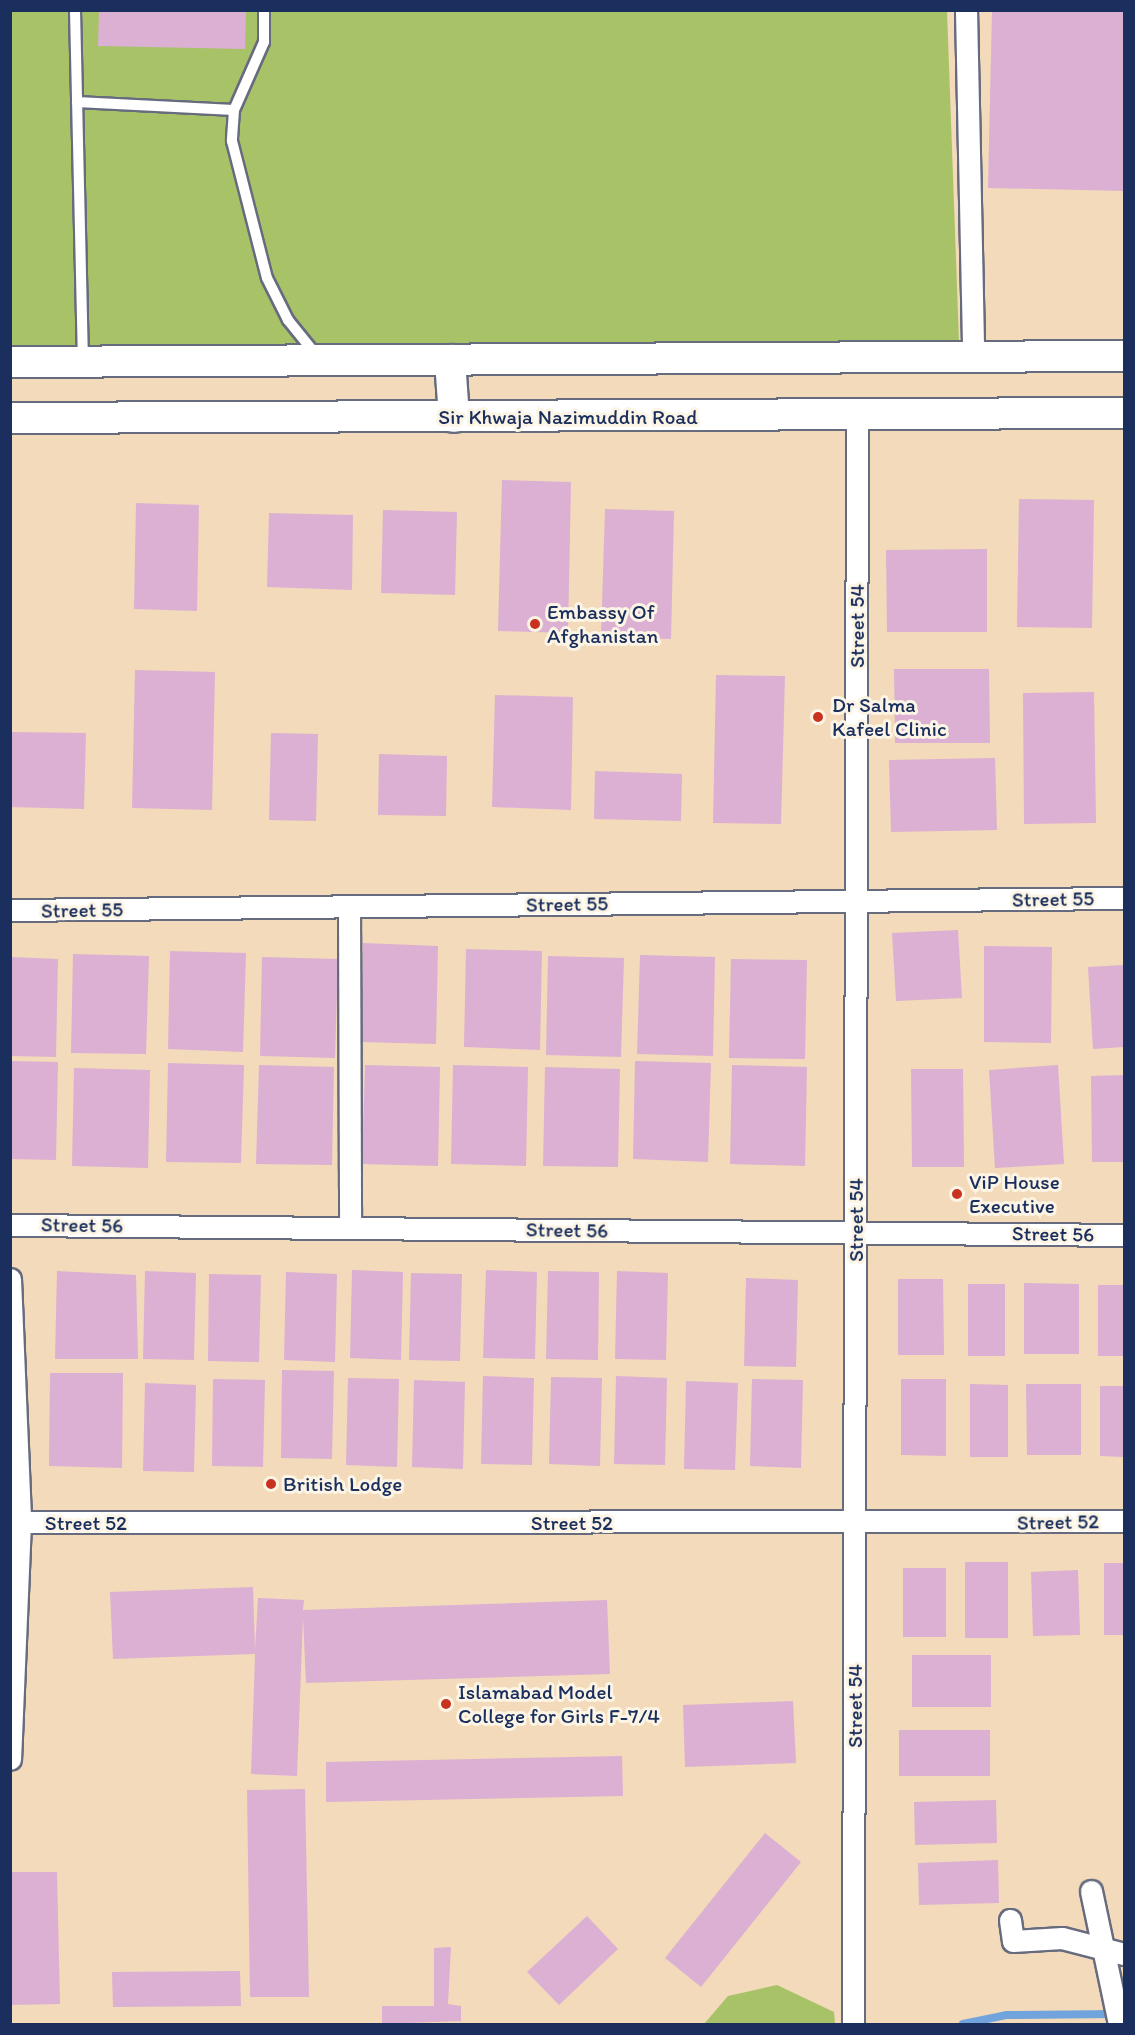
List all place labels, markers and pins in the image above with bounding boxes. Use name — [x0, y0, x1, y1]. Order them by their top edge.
place label: Embassy Of Afghanistan — [547, 599, 658, 649]
marker: Embassy Of Afghanistan — [528, 617, 542, 631]
place label: Dr Salma Kafeel Clinic — [832, 692, 946, 742]
marker: Dr Salma Kafeel Clinic — [809, 708, 827, 726]
place label: ViP House Executive — [969, 1169, 1060, 1219]
marker: ViP House Executive — [950, 1187, 964, 1201]
place label: British Lodge — [283, 1471, 403, 1497]
marker: British Lodge — [264, 1477, 278, 1491]
place label: Islamabad Model College for Girls F-7/4 — [458, 1679, 660, 1729]
marker: Islamabad Model College for Girls F-7/4 — [439, 1697, 453, 1711]

